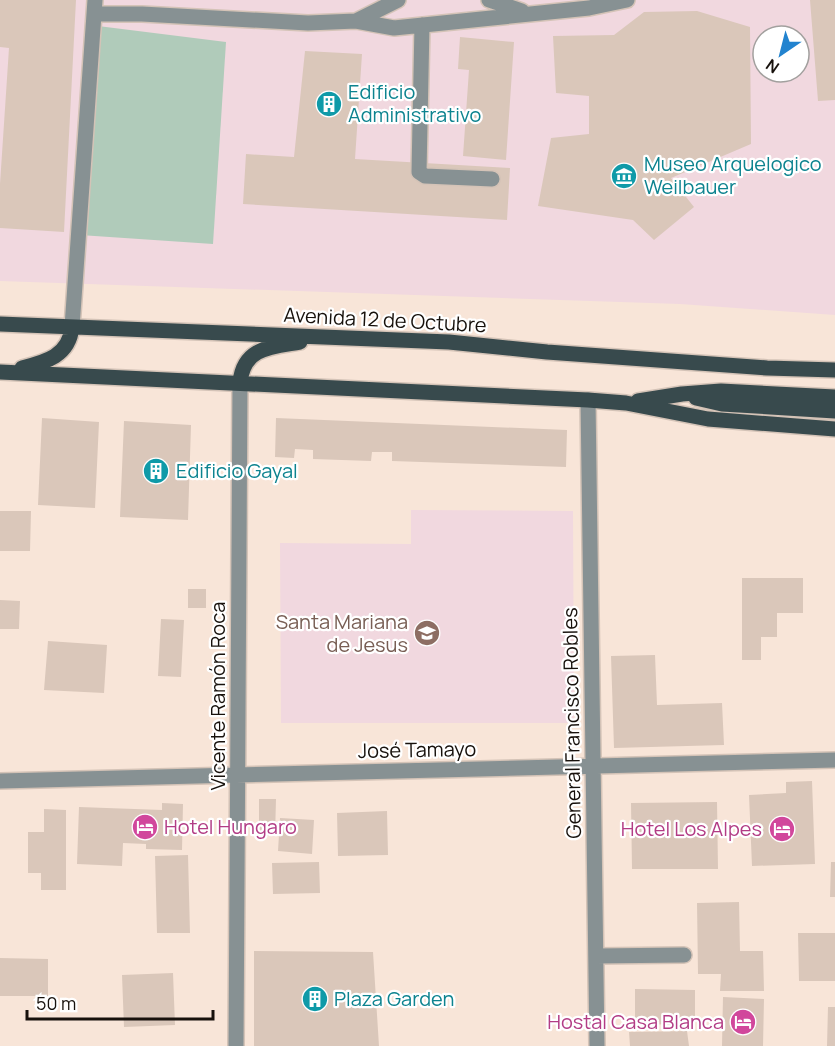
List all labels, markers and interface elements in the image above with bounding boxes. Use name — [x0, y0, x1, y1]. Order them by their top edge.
north arrow — [751, 24, 811, 84]
text: N — [761, 54, 783, 79]
place label: Edificio Administrativo — [348, 78, 482, 128]
building icon: Edificio Administrativo — [314, 89, 344, 119]
place label: Museo Arquelogico Weilbauer — [644, 150, 822, 200]
museum icon: Museo Arquelogico Weilbauer — [609, 161, 639, 191]
street label: Avenida 12 de Octubre — [283, 301, 487, 338]
building icon: Edificio Gayal — [141, 456, 171, 486]
place label: Edificio Gayal — [176, 457, 298, 484]
street label: Vicente Ramón Roca — [204, 602, 231, 790]
street label: General Francisco Robles — [556, 607, 587, 839]
place label: Santa Mariana de Jesus — [276, 608, 408, 658]
school or university icon: Santa Mariana de Jesus — [412, 618, 442, 648]
street label: José Tamayo — [358, 735, 477, 764]
hotel icon: Hotel Hungaro — [130, 812, 160, 842]
place label: Hotel Hungaro — [164, 813, 297, 840]
hotel icon: Hotel Los Alpes — [767, 814, 797, 844]
place label: Hotel Los Alpes — [621, 815, 762, 842]
scale bar — [27, 983, 213, 1021]
building icon: Plaza Garden — [300, 984, 330, 1014]
place label: Plaza Garden — [334, 985, 454, 1012]
text: 50 m — [36, 991, 76, 1015]
hotel icon: Hostal Casa Blanca — [728, 1007, 758, 1037]
place label: Hostal Casa Blanca — [547, 1008, 724, 1035]

